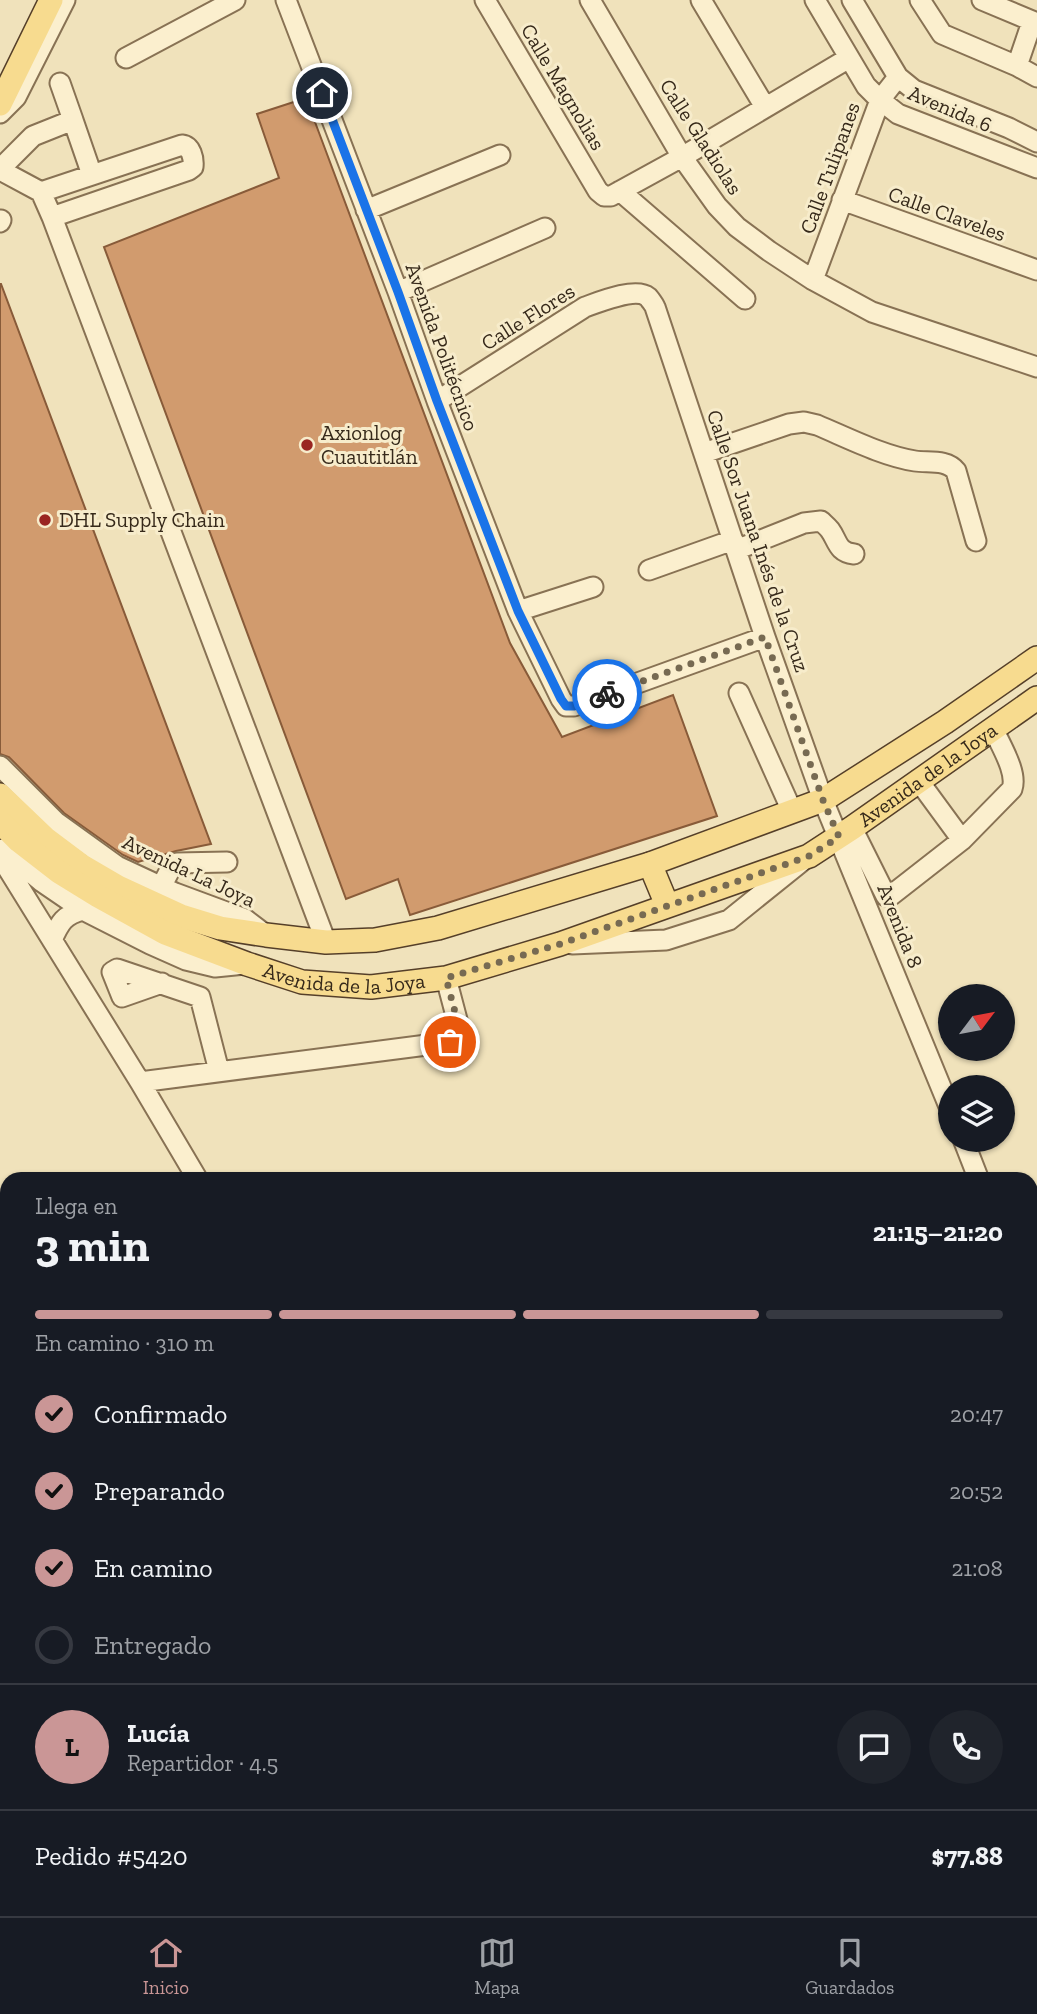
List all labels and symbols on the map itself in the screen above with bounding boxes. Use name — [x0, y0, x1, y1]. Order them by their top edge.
street label: Calle Magnolias — [516, 19, 611, 155]
pin — [292, 63, 352, 123]
street label: Calle Gladiolas — [655, 74, 748, 199]
street label: Avenida 6 — [905, 80, 996, 137]
street label: Calle Tulipanes — [794, 99, 865, 237]
street label: Calle Claveles — [885, 181, 1009, 246]
street label: Avenida Politécnico — [400, 259, 484, 434]
street label: Calle Flores — [476, 278, 579, 355]
street label: Calle Sor Juana Inés de la Cruz — [702, 406, 815, 675]
place label: Axionlog Cuautitlán — [321, 420, 418, 469]
marker: Axionlog Cuautitlán — [299, 437, 315, 453]
place label: DHL Supply Chain — [59, 507, 225, 532]
marker: DHL Supply Chain — [37, 512, 53, 528]
courier — [572, 659, 642, 729]
street label: Avenida de la Joya — [853, 717, 1002, 832]
street label: Avenida La Joya — [119, 829, 260, 912]
street label: Avenida 8 — [872, 880, 929, 972]
street label: Avenida de la Joya — [260, 957, 427, 999]
north arrow — [938, 984, 1015, 1060]
pin — [420, 1012, 480, 1072]

